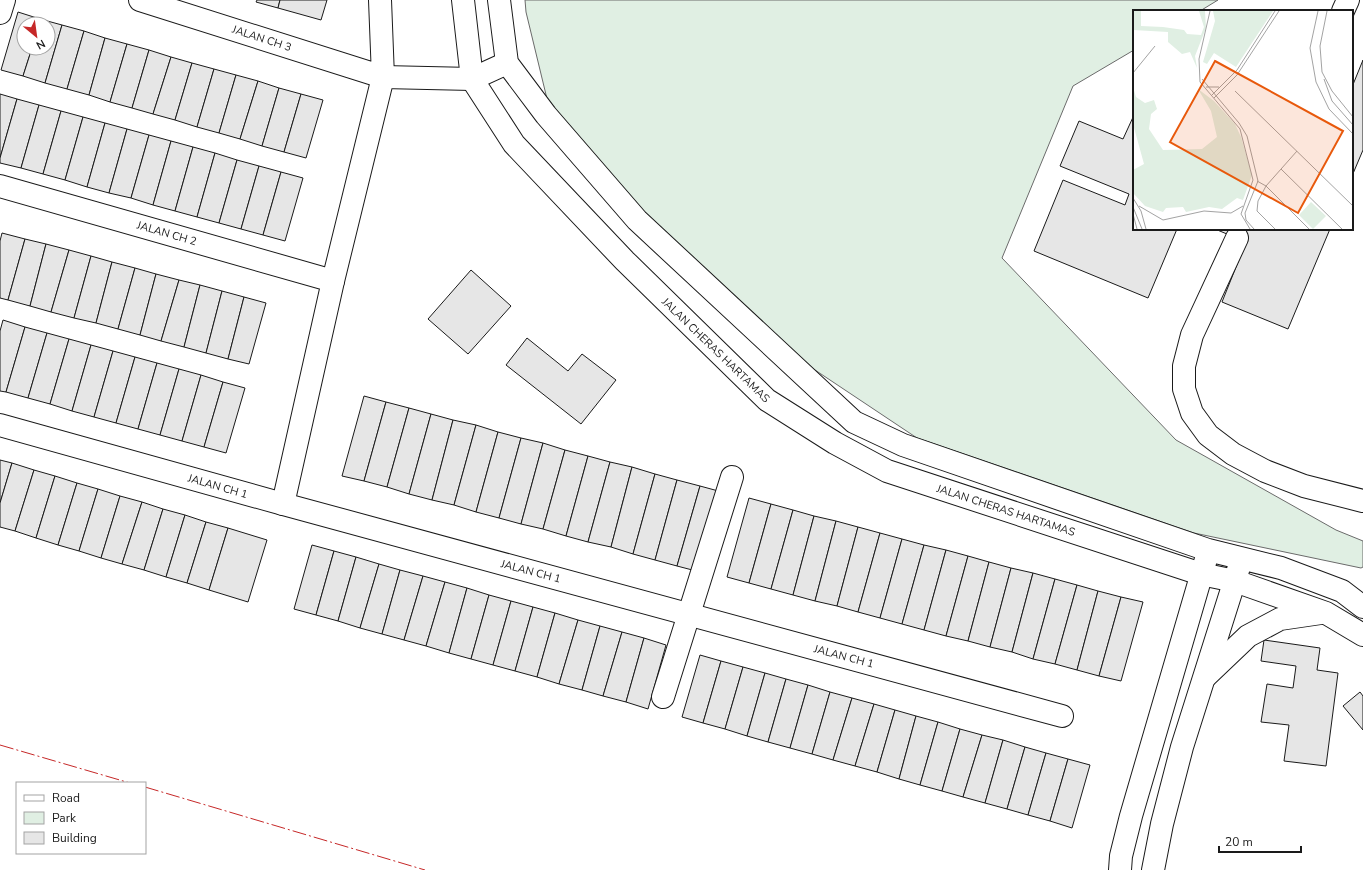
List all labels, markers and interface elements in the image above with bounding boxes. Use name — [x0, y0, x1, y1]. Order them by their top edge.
inset map — [1133, 10, 1353, 230]
north arrow — [16, 16, 56, 56]
street label: JALAN CH 3 — [229, 22, 293, 55]
text: N — [33, 36, 48, 53]
street label: JALAN CH 2 — [134, 218, 199, 249]
street label: JALAN CHERAS HARTAMAS — [658, 294, 773, 406]
street label: JALAN CH 1 — [185, 471, 250, 502]
street label: JALAN CHERAS HARTAMAS — [934, 481, 1077, 540]
street label: JALAN CH 1 — [498, 556, 563, 587]
street label: JALAN CH 1 — [811, 641, 876, 672]
legend — [16, 782, 146, 854]
text: Road — [52, 790, 80, 806]
text: Park — [52, 810, 77, 826]
scale bar — [1219, 828, 1301, 854]
text: Building — [52, 830, 97, 846]
text: 20 m — [1225, 834, 1253, 850]

